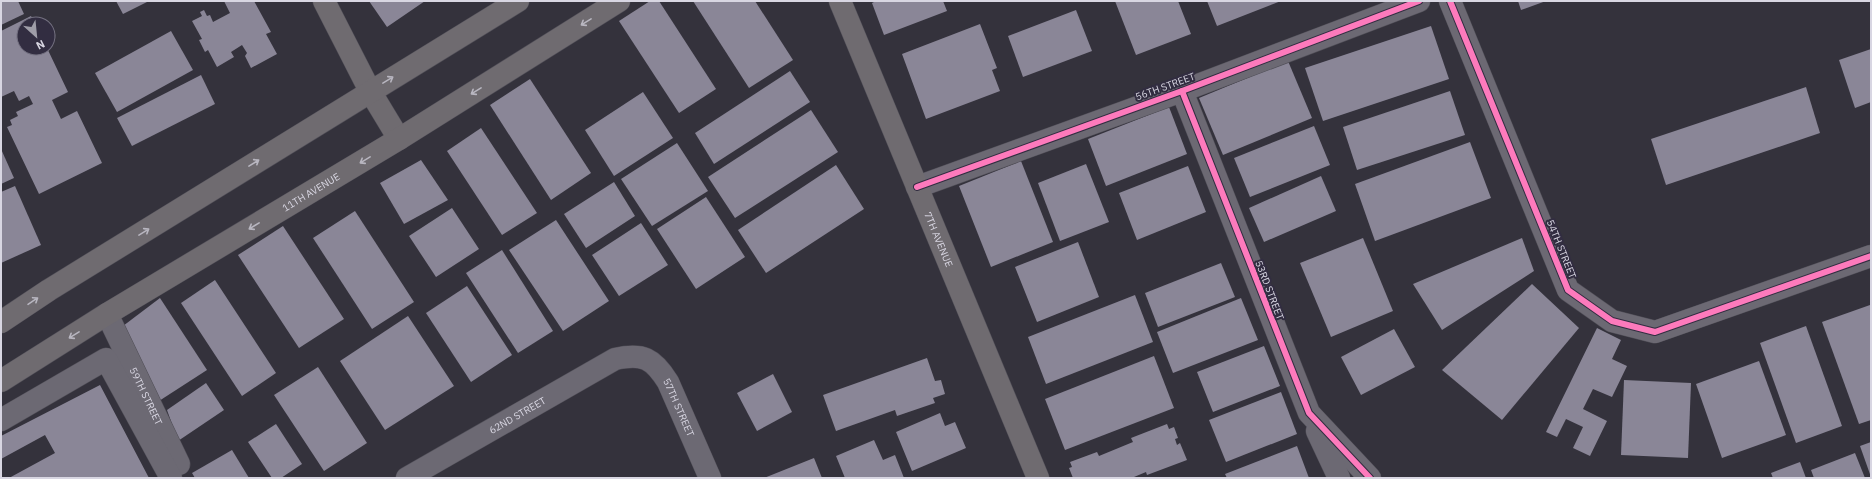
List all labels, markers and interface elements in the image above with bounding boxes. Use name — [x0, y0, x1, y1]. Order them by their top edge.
north arrow — [16, 16, 56, 56]
one-way arrow — [581, 18, 592, 26]
text: N — [34, 37, 47, 53]
street label: 56TH STREET — [1134, 70, 1197, 103]
one-way arrow — [382, 75, 394, 83]
one-way arrow — [471, 87, 482, 95]
one-way arrow — [359, 156, 371, 164]
one-way arrow — [248, 159, 259, 167]
street label: 11TH AVENUE — [280, 170, 342, 215]
street label: 7TH AVENUE — [921, 210, 956, 269]
street label: 54TH STREET — [1544, 218, 1579, 281]
one-way arrow — [248, 223, 260, 231]
one-way arrow — [138, 227, 150, 235]
street label: 53RD STREET — [1252, 259, 1287, 322]
one-way arrow — [28, 297, 39, 305]
one-way arrow — [68, 331, 80, 339]
street label: 59TH STREET — [127, 365, 165, 427]
street label: 57TH STREET — [660, 376, 697, 439]
street label: 62ND STREET — [487, 394, 548, 437]

